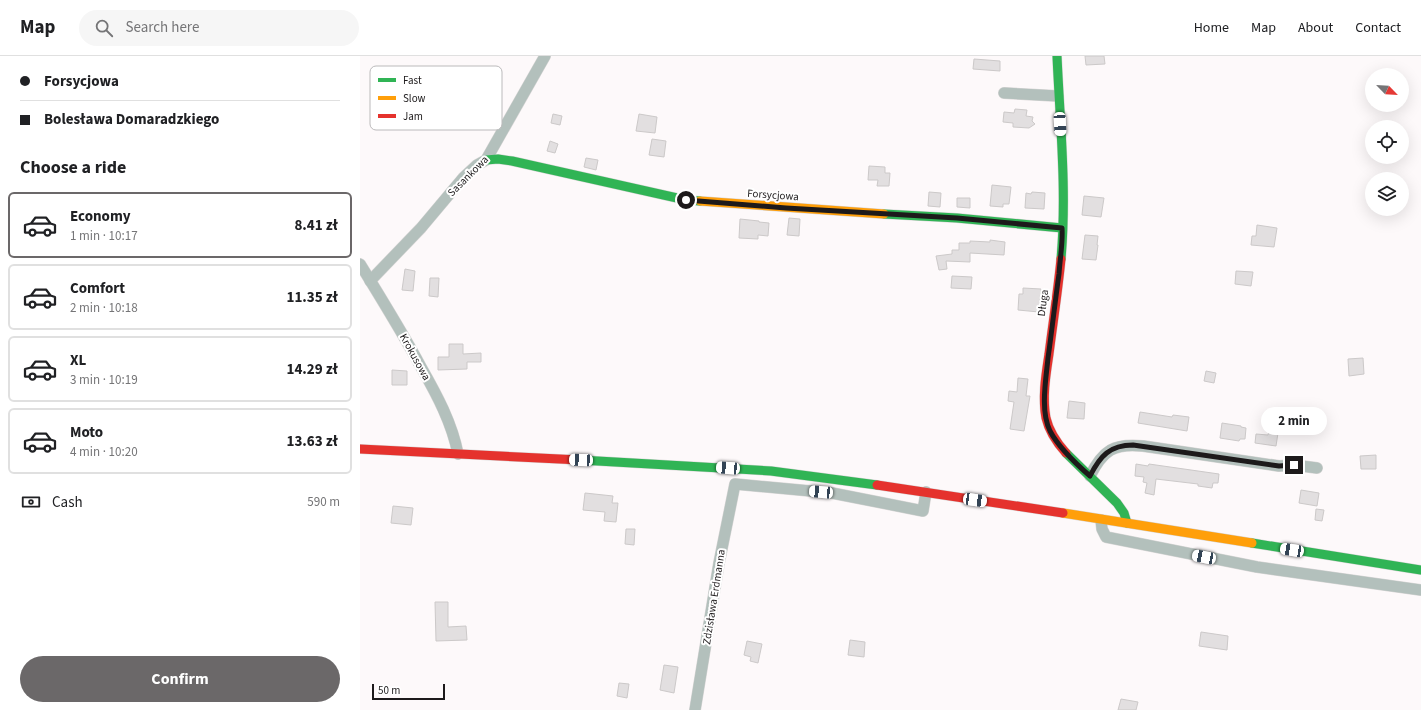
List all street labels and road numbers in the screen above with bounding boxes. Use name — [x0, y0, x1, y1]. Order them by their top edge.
street label: Sasankowa — [444, 152, 492, 200]
street label: Forsycjowa — [747, 186, 799, 204]
street label: Długa — [1034, 289, 1052, 317]
street label: Krokusowa — [396, 331, 434, 383]
street label: Zdzisława Erdmanna — [699, 548, 729, 646]

